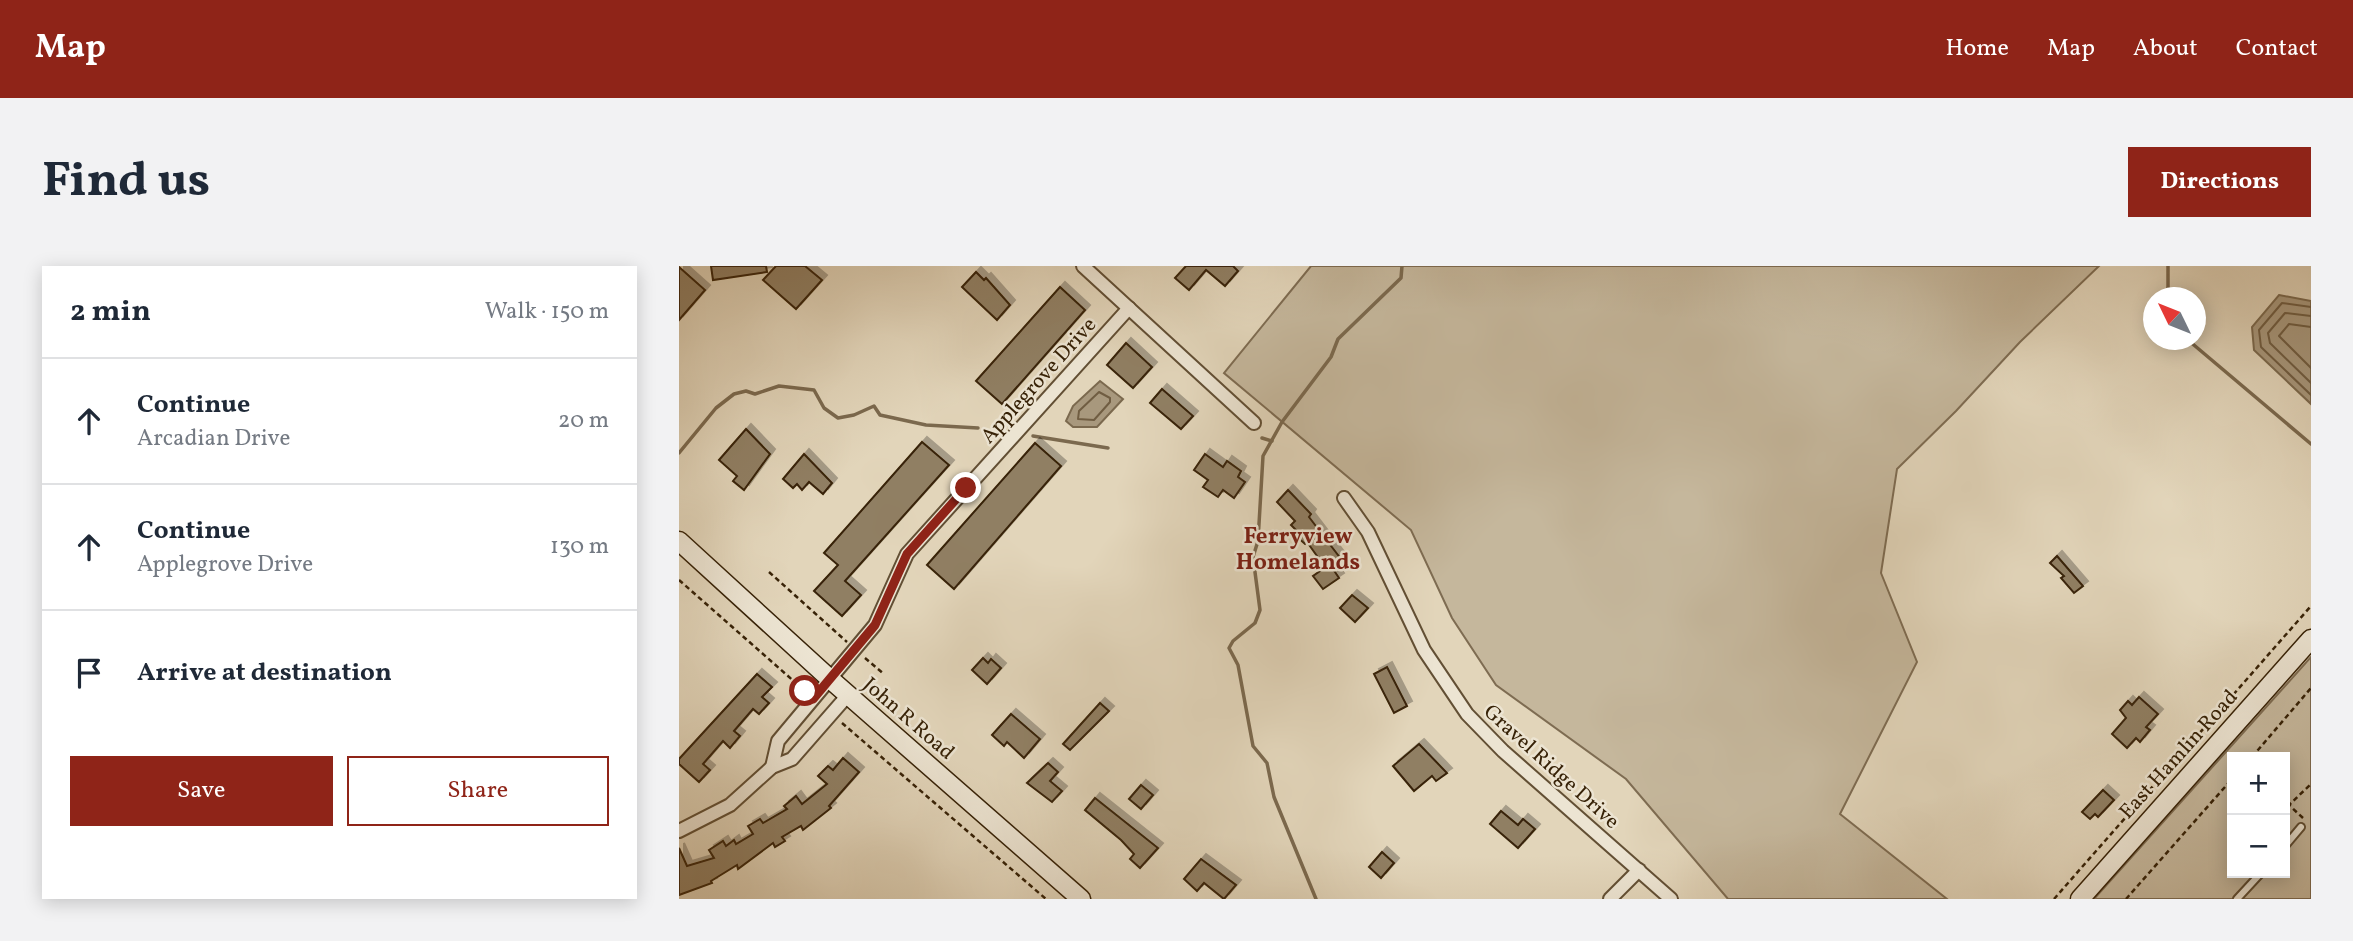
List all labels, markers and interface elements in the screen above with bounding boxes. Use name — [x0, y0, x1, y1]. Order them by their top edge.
text: Map — [35, 26, 106, 72]
text: Home — [1945, 32, 2009, 66]
text: Map — [2047, 32, 2095, 66]
text: About — [2133, 32, 2198, 66]
text: Contact — [2236, 32, 2318, 66]
button: Directions — [2128, 147, 2311, 217]
text: Find us — [42, 148, 210, 217]
north arrow — [2143, 287, 2206, 350]
text: 2 min — [70, 291, 151, 333]
text: Walk · 150 m — [485, 296, 609, 328]
street label: Applegrove Drive — [975, 312, 1104, 450]
text: Continue — [137, 387, 250, 423]
icon: ahead — [70, 402, 108, 440]
text: 20 m — [558, 405, 609, 437]
text: Arcadian Drive — [137, 423, 290, 455]
route end — [950, 472, 981, 503]
text: Continue — [137, 513, 250, 549]
district label: Ferryview Homelands — [1236, 521, 1360, 579]
icon: ahead — [70, 528, 108, 566]
text: 130 m — [550, 531, 609, 563]
text: Applegrove Drive — [137, 549, 313, 581]
icon: arrive — [70, 654, 108, 692]
text: Arrive at destination — [137, 655, 392, 691]
street label: John R Road — [856, 671, 960, 767]
route start — [789, 675, 820, 706]
street label: East Hamlin Road — [2113, 684, 2245, 826]
street label: Gravel Ridge Drive — [1477, 698, 1625, 836]
map controls — [2227, 752, 2290, 878]
button: + — [2227, 752, 2290, 815]
button: Save — [70, 756, 333, 826]
button: Share — [347, 756, 609, 826]
button: − — [2227, 815, 2290, 878]

